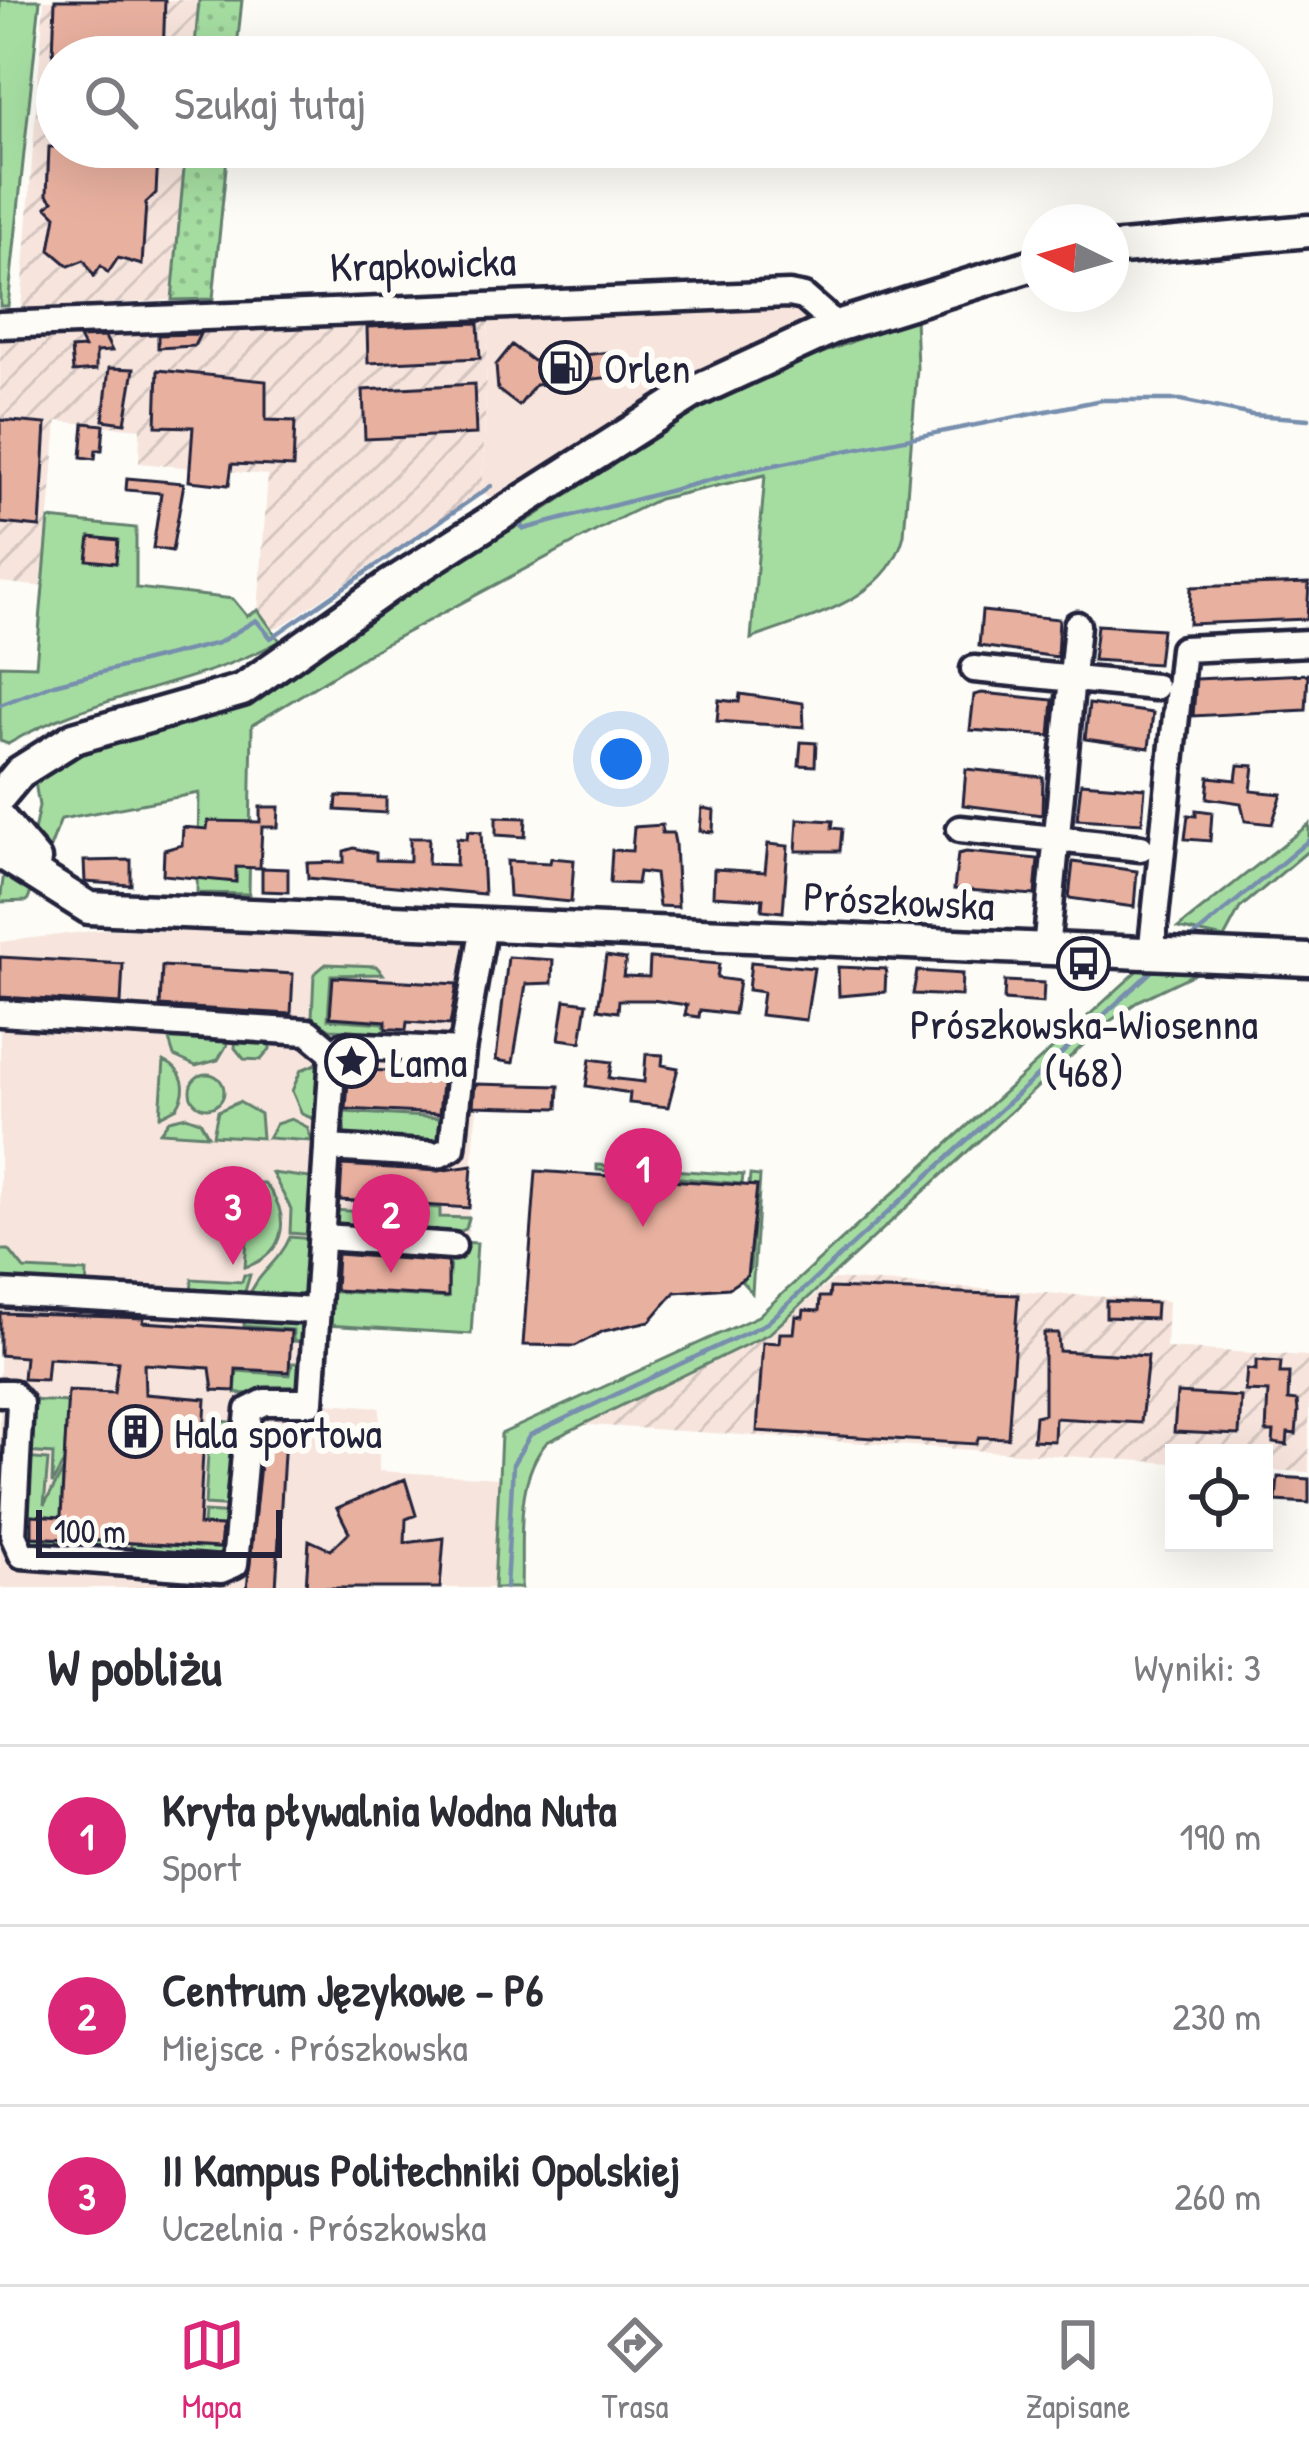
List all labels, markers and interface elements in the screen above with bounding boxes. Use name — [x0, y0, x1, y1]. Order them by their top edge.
search box — [36, 36, 1273, 168]
icon: search — [78, 69, 144, 135]
text: Szukaj tutaj — [174, 72, 366, 133]
north arrow — [1021, 204, 1129, 312]
street label: Krapkowicka — [329, 231, 517, 295]
fuel station icon: Orlen — [537, 339, 593, 395]
place label: Orlen — [604, 339, 690, 396]
your location — [591, 729, 651, 789]
street label: Prószkowska — [802, 867, 996, 933]
bus stop icon: Prószkowska-Wiosenna (468) — [1056, 936, 1112, 992]
place label: Prószkowska-Wiosenna (468) — [910, 995, 1258, 1100]
place icon: Lama — [323, 1033, 379, 1089]
place label: Lama — [390, 1033, 467, 1090]
pin: 1 — [604, 1128, 682, 1227]
pin: 3 — [194, 1166, 272, 1265]
pin: 2 — [352, 1174, 430, 1273]
building icon: Hala sportowa — [107, 1404, 163, 1460]
place label: Hala sportowa — [174, 1404, 382, 1461]
map controls — [1165, 1444, 1273, 1552]
button: locate — [1165, 1444, 1273, 1552]
scale bar — [36, 1504, 282, 1557]
text: 100 m — [54, 1509, 126, 1553]
text: W pobliżu — [48, 1632, 222, 1701]
text: Wyniki: 3 — [1134, 1640, 1261, 1693]
text: Kryta pływalnia Wodna Nuta — [162, 1779, 616, 1840]
text: 1 — [80, 1809, 94, 1862]
text: 190 m — [1180, 1809, 1261, 1862]
text: Sport — [162, 1840, 241, 1893]
text: Centrum Językowe - P6 — [162, 1959, 544, 2020]
text: 2 — [78, 1989, 96, 2042]
text: 230 m — [1172, 1989, 1261, 2042]
text: Miejsce · Prószkowska — [162, 2020, 468, 2073]
text: II Kampus Politechniki Opolskiej — [162, 2139, 680, 2200]
text: 3 — [78, 2169, 96, 2222]
text: 260 m — [1174, 2169, 1261, 2222]
text: Uczelnia · Prószkowska — [162, 2200, 486, 2253]
tab: Mapa — [179, 2312, 245, 2428]
tab: Trasa — [602, 2312, 668, 2428]
tab: Zapisane — [1026, 2312, 1130, 2428]

